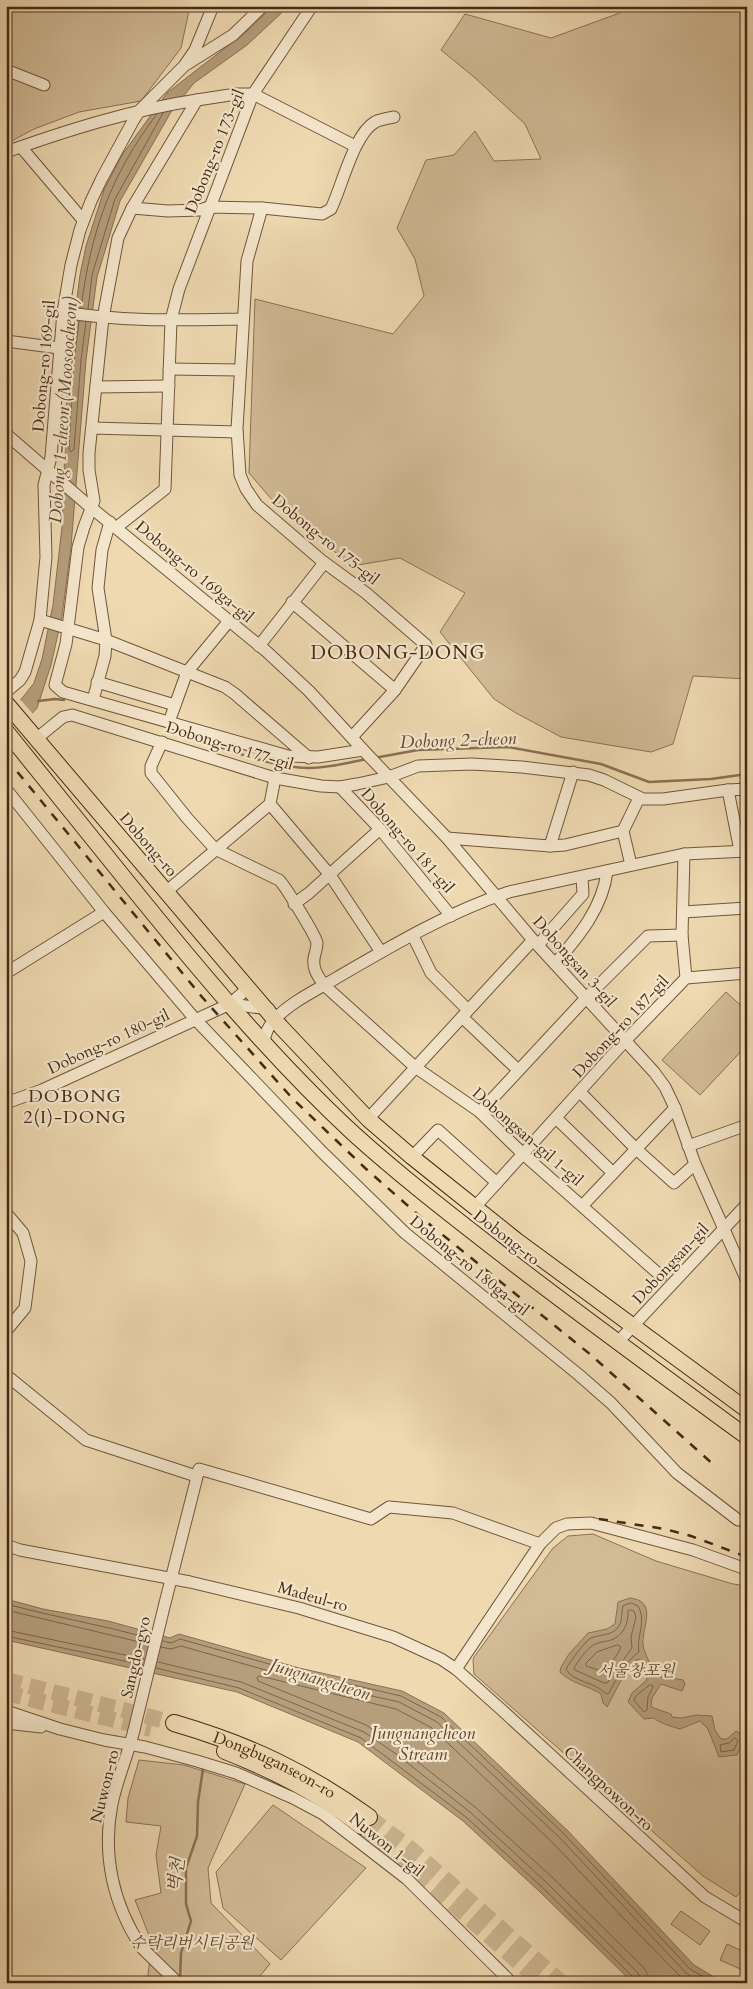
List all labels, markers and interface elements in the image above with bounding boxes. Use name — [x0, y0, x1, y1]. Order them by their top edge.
street label: Dobong-ro 173-gil — [180, 86, 250, 217]
water label: Dobong 1-cheon (Moosoocheon) — [43, 296, 84, 524]
street label: Dobong-ro 169-gil — [27, 299, 61, 433]
street label: Dobong-ro 175-gil — [267, 490, 384, 590]
street label: Dobong-ro 169ga-gil — [131, 516, 258, 628]
district label: DOBONG-DONG — [310, 640, 486, 666]
street label: Dobong-ro 177-gil — [163, 716, 296, 776]
water label: Dobong 2-cheon — [399, 726, 517, 755]
street label: Dobong-ro 181-gil — [356, 784, 459, 898]
street label: Dobong-ro — [114, 808, 183, 882]
street label: Dobongsan 3-gil — [527, 911, 621, 1012]
street label: Dobong-ro 187-gil — [568, 971, 674, 1082]
street label: Dobong-ro 180-gil — [44, 1004, 173, 1080]
street label: Dobongsan-gil 1-gil — [467, 1082, 587, 1191]
district label: DOBONG 2(I)-DONG — [23, 1084, 127, 1130]
street label: Dobong-ro — [469, 1205, 544, 1271]
street label: Dobong-ro 180ga-gil — [405, 1211, 534, 1321]
street label: Dobongsan-gil — [628, 1219, 714, 1309]
street label: Madeul-ro — [275, 1576, 351, 1618]
street label: Sangdo-gyo — [116, 1614, 156, 1700]
water label: Jungnangcheon — [263, 1651, 374, 1707]
park label: 서울창포원 — [597, 1660, 676, 1682]
water label: Jungnangcheon Stream — [367, 1721, 475, 1767]
street label: Dongbuganseon-ro — [210, 1726, 340, 1804]
street label: Changpowon-ro — [559, 1741, 658, 1836]
street label: Nuwon-ro — [85, 1747, 125, 1825]
street label: Nuwon 1-gil — [344, 1808, 428, 1882]
water label: 벽천 — [162, 1855, 191, 1894]
park label: 수락리버시티공원 — [130, 1932, 255, 1954]

